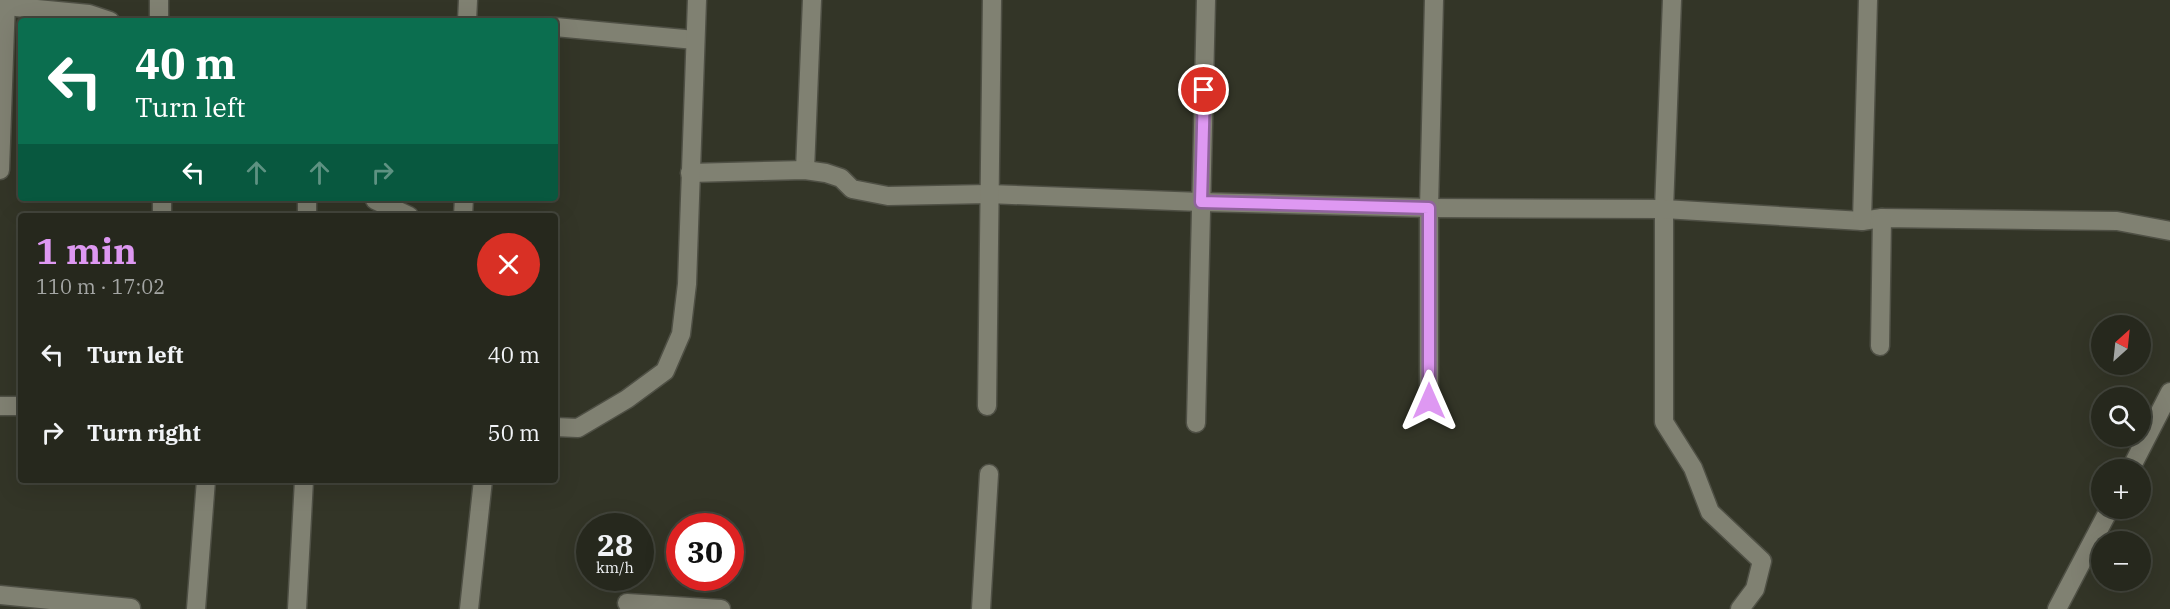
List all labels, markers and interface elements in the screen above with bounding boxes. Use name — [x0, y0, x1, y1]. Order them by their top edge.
text: 40 m — [135, 36, 236, 91]
icon: left — [36, 42, 114, 120]
pin — [1178, 64, 1229, 115]
icon: arrive — [1187, 73, 1220, 106]
text: Turn left — [135, 89, 246, 124]
icon: left — [177, 156, 210, 189]
icon: ahead — [240, 156, 273, 189]
icon: ahead — [303, 156, 336, 189]
icon: right — [366, 156, 399, 189]
text: 1 min — [36, 227, 137, 274]
button: close — [477, 233, 540, 296]
text: 110 m · 17:02 — [36, 273, 165, 300]
north arrow — [2091, 315, 2151, 375]
map controls — [2091, 315, 2151, 591]
icon: left — [36, 338, 69, 371]
text: Turn left — [87, 340, 183, 369]
text: 40 m — [488, 340, 540, 369]
position arrow — [1397, 369, 1461, 433]
button: search — [2091, 387, 2151, 447]
icon: right — [36, 416, 69, 449]
text: Turn right — [87, 418, 201, 447]
text: 50 m — [488, 418, 540, 447]
button: + — [2091, 459, 2151, 519]
speed limit sign: 30 — [666, 513, 744, 591]
text: 28 — [597, 525, 633, 564]
button: − — [2091, 531, 2151, 591]
text: km/h — [596, 558, 634, 577]

